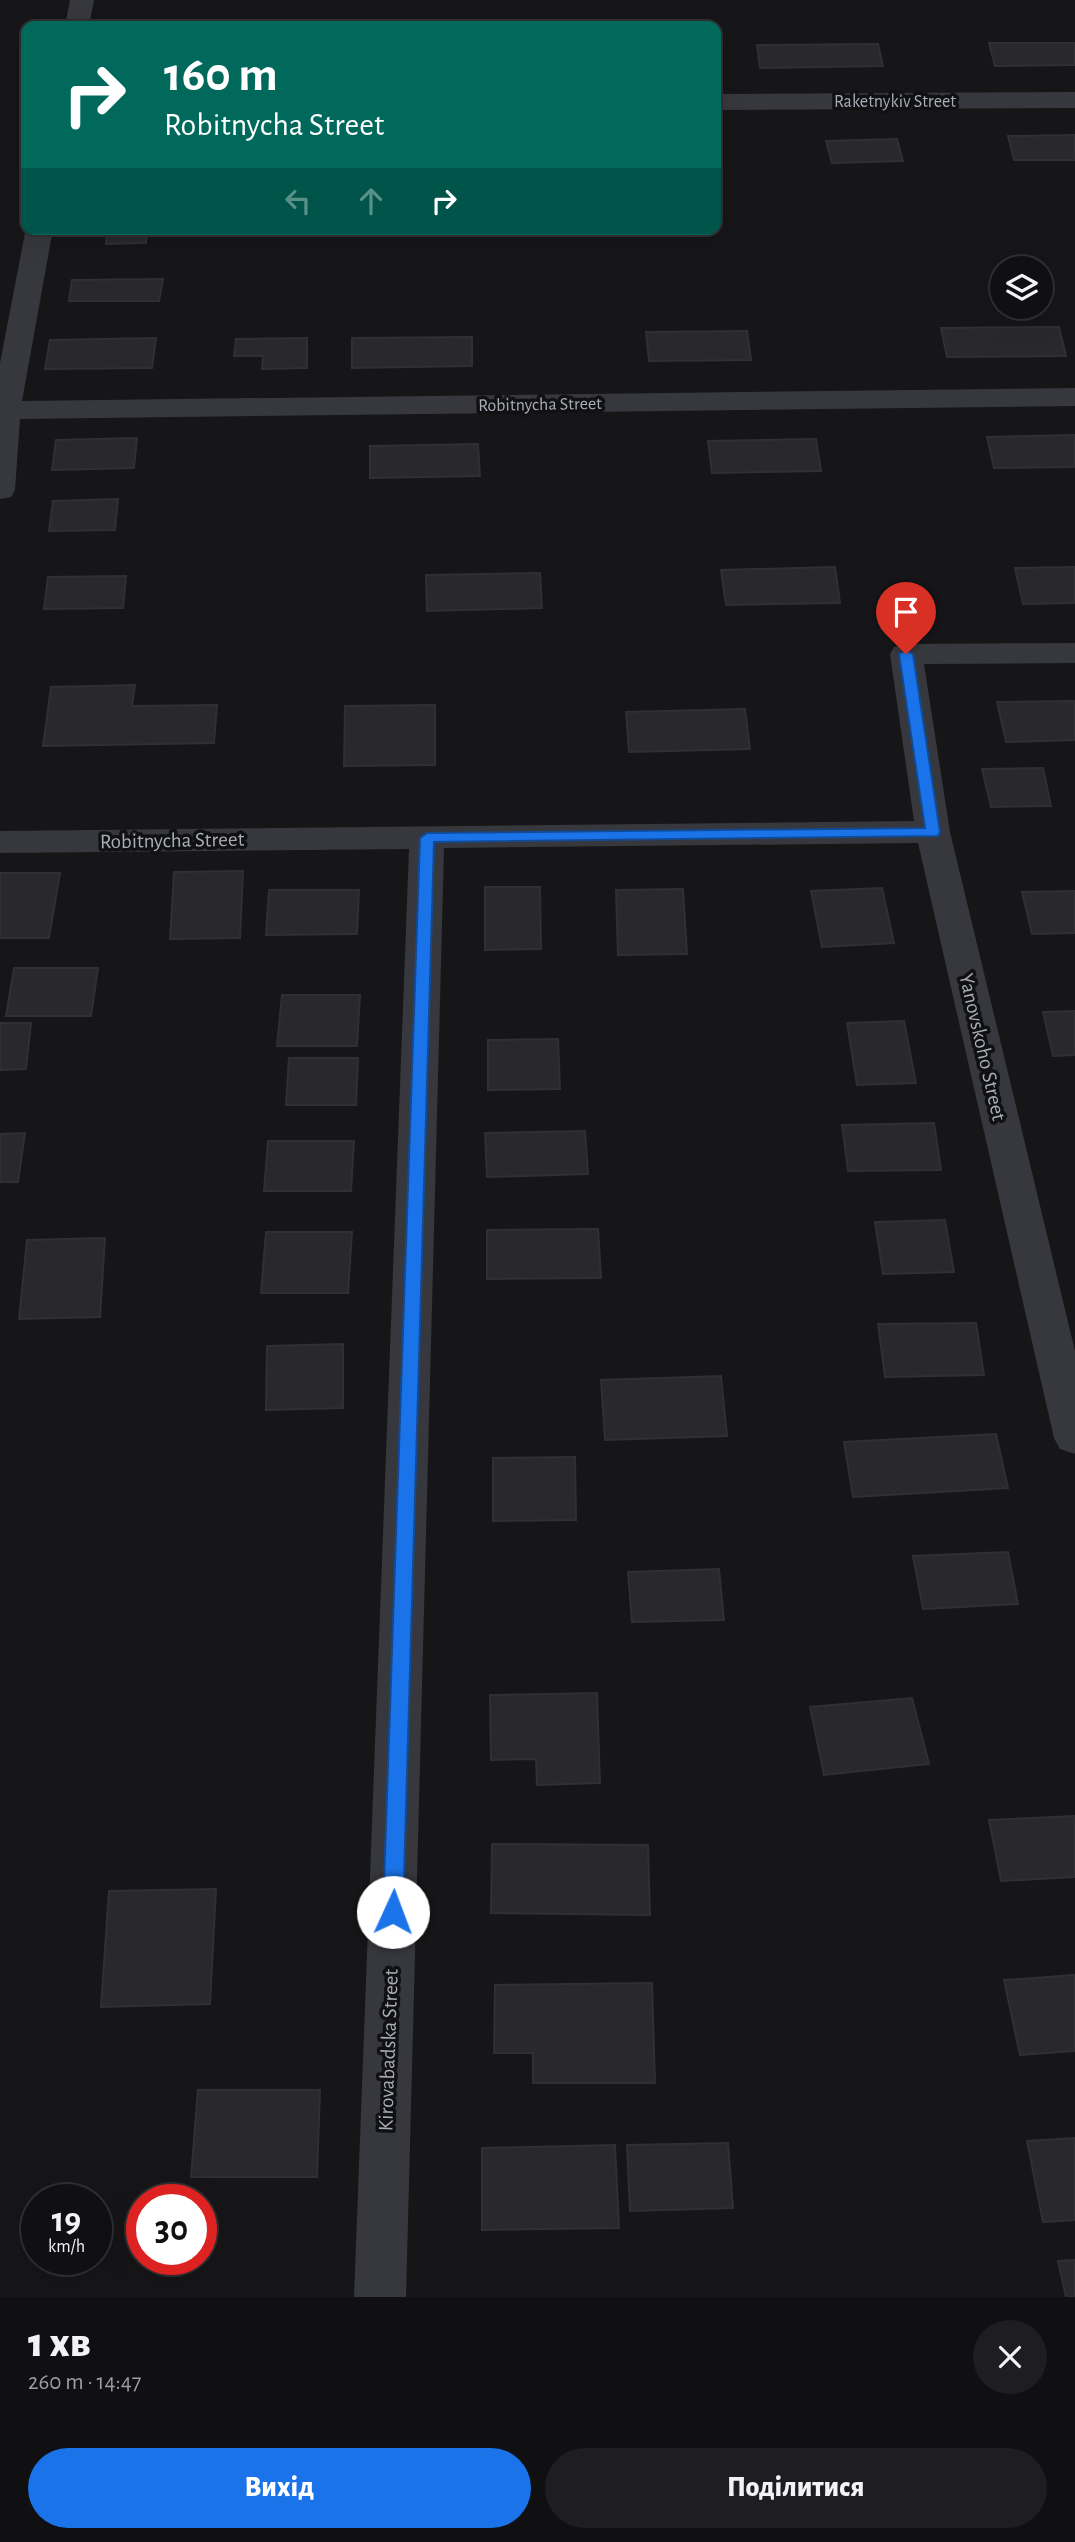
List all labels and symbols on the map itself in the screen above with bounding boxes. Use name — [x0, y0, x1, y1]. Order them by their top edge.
street label: Raketnykiv Street — [834, 93, 956, 111]
street label: Robitnycha Street — [478, 395, 602, 415]
pin — [876, 582, 936, 654]
street label: Robitnycha Street — [100, 829, 245, 852]
street label: Yanovskoho Street — [955, 971, 1010, 1123]
position arrow — [356, 1875, 430, 1949]
street label: Kirovabadska Street — [375, 1968, 402, 2132]
speed limit sign: 30 — [126, 2184, 217, 2275]

